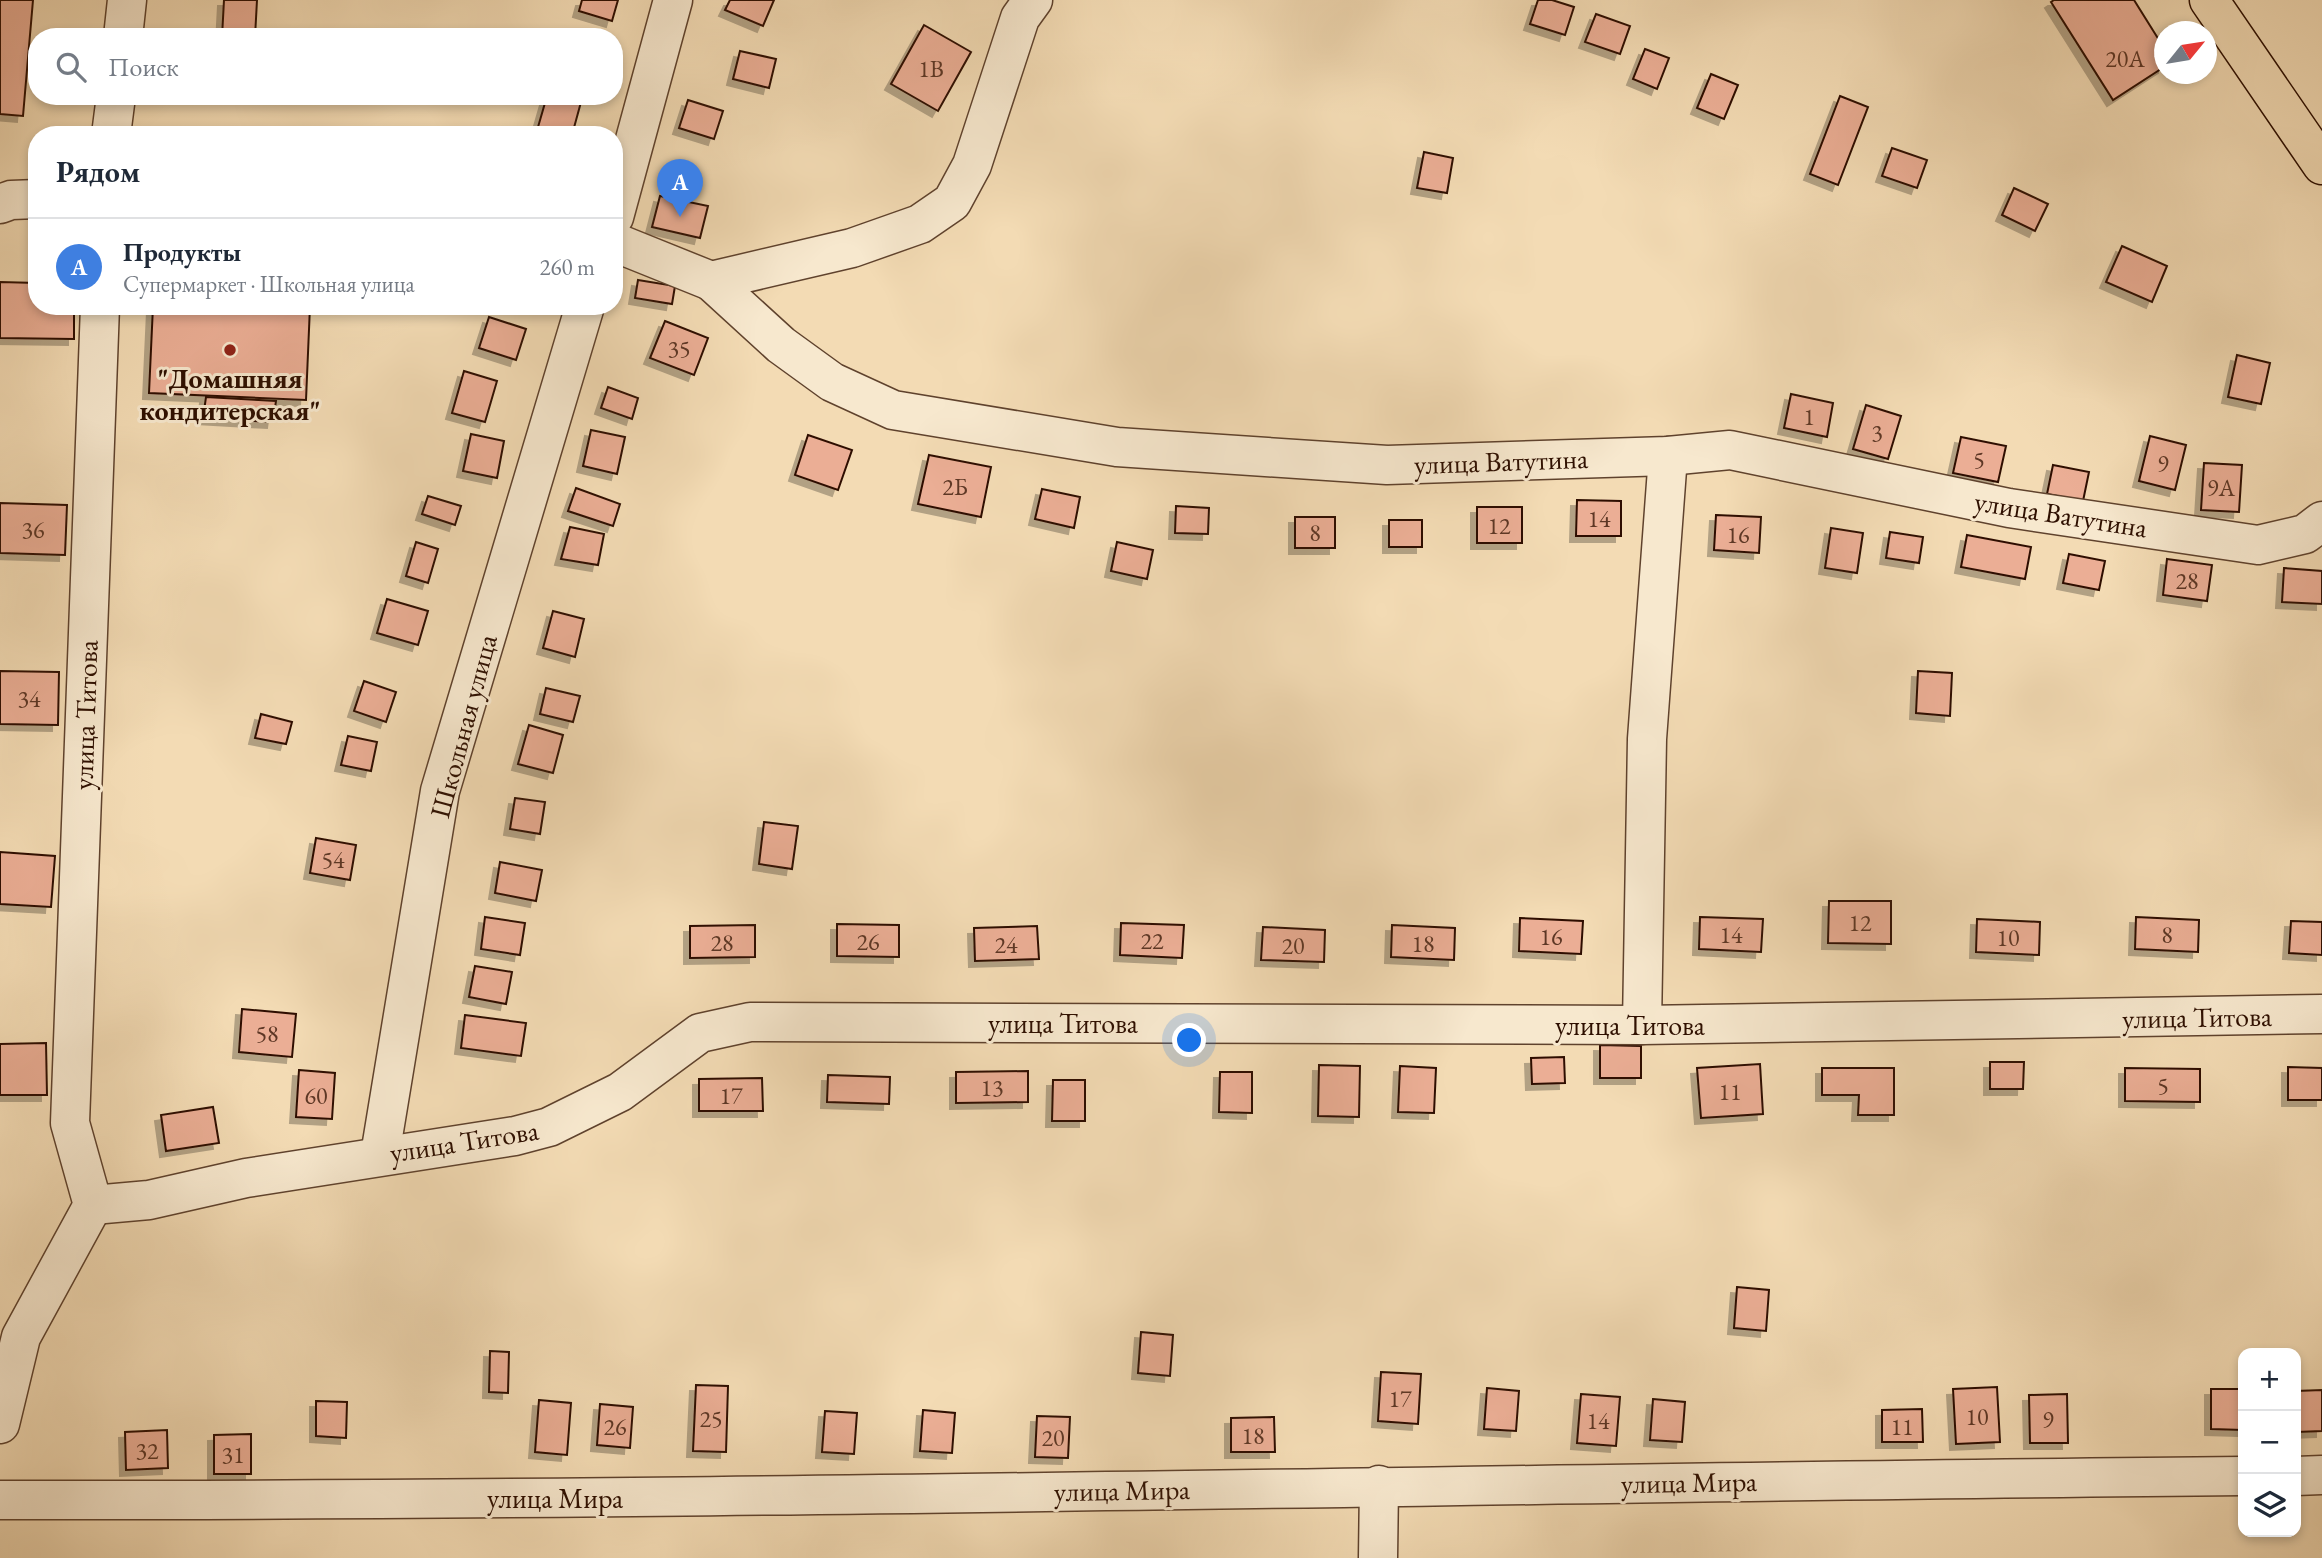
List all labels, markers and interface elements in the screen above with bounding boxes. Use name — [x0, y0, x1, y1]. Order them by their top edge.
north arrow — [2154, 21, 2217, 84]
search box — [28, 28, 623, 105]
house number: 20А — [2105, 43, 2145, 74]
icon: search — [52, 48, 90, 86]
text: Поиск — [108, 50, 179, 84]
house number: 1В — [918, 53, 944, 84]
text: Рядом — [56, 152, 140, 191]
pin: A — [657, 159, 703, 217]
text: Продукты — [123, 235, 241, 269]
text: A — [71, 252, 87, 282]
text: 260 m — [539, 252, 595, 282]
text: Супермаркет · Школьная улица — [123, 269, 415, 299]
house number: 35 — [667, 333, 691, 364]
marker: "Домашняя кондитерская" — [222, 342, 238, 358]
place label: "Домашняя кондитерская" — [139, 360, 321, 428]
house number: 1 — [1803, 401, 1815, 432]
house number: 3 — [1871, 417, 1883, 448]
street label: улица Ватутина — [1413, 440, 1590, 482]
house number: 5 — [1973, 444, 1985, 475]
house number: 9 — [2157, 448, 2169, 479]
house number: 2Б — [942, 471, 968, 502]
house number: 9А — [2207, 472, 2235, 503]
street label: улица Ватутина — [1972, 483, 2151, 546]
house number: 14 — [1587, 503, 1611, 534]
house number: 12 — [1487, 510, 1511, 541]
house number: 36 — [21, 514, 45, 545]
house number: 8 — [1309, 517, 1321, 548]
house number: 16 — [1726, 519, 1750, 550]
house number: 28 — [2175, 565, 2199, 596]
street label: Школьная улица — [421, 629, 505, 822]
street label: улица Титова — [64, 639, 106, 791]
house number: 34 — [17, 683, 41, 714]
house number: 54 — [321, 844, 345, 875]
house number: 12 — [1848, 907, 1872, 938]
house number: 14 — [1719, 919, 1743, 950]
house number: 8 — [2161, 919, 2173, 950]
house number: 16 — [1539, 921, 1563, 952]
house number: 10 — [1996, 922, 2020, 953]
house number: 22 — [1140, 925, 1164, 956]
house number: 26 — [856, 926, 880, 957]
house number: 28 — [710, 927, 734, 958]
house number: 18 — [1411, 928, 1435, 959]
house number: 24 — [994, 929, 1018, 960]
house number: 20 — [1281, 930, 1305, 961]
street label: улица Титова — [2122, 998, 2273, 1036]
street label: улица Титова — [988, 1005, 1139, 1041]
street label: улица Титова — [1555, 1007, 1706, 1043]
house number: 58 — [255, 1018, 279, 1049]
your location — [1172, 1023, 1206, 1057]
house number: 5 — [2157, 1070, 2169, 1101]
house number: 13 — [980, 1072, 1004, 1103]
house number: 11 — [1718, 1076, 1742, 1107]
house number: 60 — [304, 1080, 328, 1111]
house number: 17 — [719, 1080, 743, 1111]
street label: улица Титова — [387, 1111, 542, 1171]
map controls — [2238, 1348, 2301, 1537]
button: + — [2238, 1348, 2301, 1411]
house number: 17 — [1388, 1383, 1412, 1414]
house number: 10 — [1965, 1401, 1989, 1432]
house number: 25 — [699, 1403, 723, 1434]
house number: 9 — [2042, 1404, 2054, 1435]
house number: 14 — [1586, 1405, 1610, 1436]
house number: 26 — [603, 1411, 627, 1442]
house number: 11 — [1890, 1411, 1914, 1442]
button: − — [2238, 1411, 2301, 1474]
house number: 18 — [1241, 1420, 1265, 1451]
house number: 20 — [1041, 1422, 1065, 1453]
house number: 32 — [135, 1435, 159, 1466]
house number: 31 — [221, 1439, 245, 1470]
street label: улица Мира — [1621, 1463, 1758, 1501]
street label: улица Мира — [1054, 1471, 1191, 1509]
button: layers — [2238, 1474, 2301, 1537]
street label: улица Мира — [487, 1480, 624, 1516]

